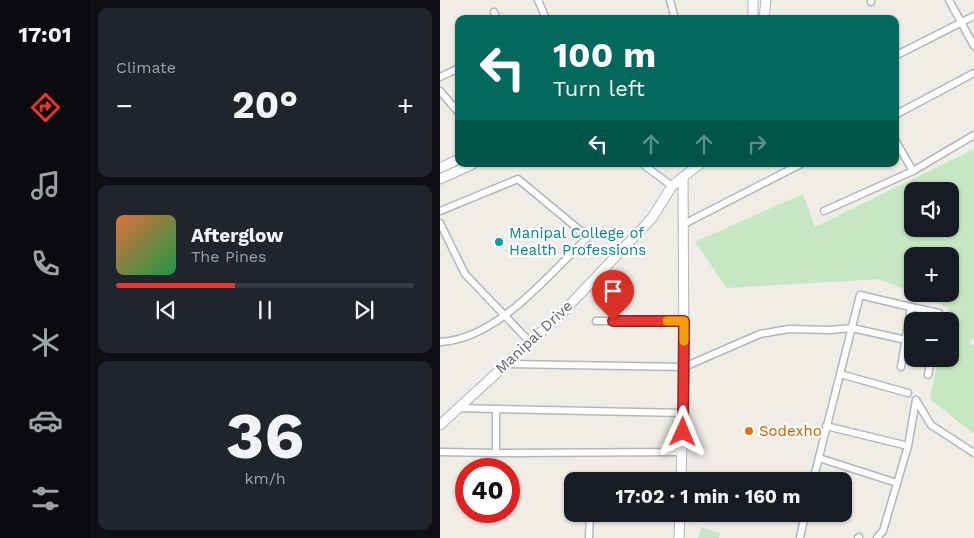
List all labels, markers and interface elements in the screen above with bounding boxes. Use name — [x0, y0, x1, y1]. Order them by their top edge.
text: 17:01 — [19, 22, 71, 47]
text: 100 m — [553, 34, 656, 76]
icon: left — [470, 35, 535, 100]
text: Climate — [116, 58, 176, 77]
text: Turn left — [553, 76, 645, 101]
text: 20° — [232, 83, 298, 127]
text: − — [116, 89, 133, 122]
text: + — [397, 89, 414, 122]
icon: directions — [28, 90, 63, 125]
icon: left — [584, 130, 612, 158]
icon: ahead — [637, 130, 665, 158]
icon: ahead — [690, 130, 718, 158]
icon: right — [743, 130, 771, 158]
icon: music — [28, 168, 63, 203]
map controls — [904, 182, 959, 367]
button: sound — [904, 182, 959, 237]
text: Afterglow — [191, 224, 283, 247]
place label: Manipal College of Health Professions — [509, 224, 646, 259]
marker: Manipal College of Health Professions — [493, 236, 505, 248]
icon: phone — [28, 246, 63, 281]
text: The Pines — [191, 247, 267, 266]
button: + — [904, 247, 959, 302]
pin — [592, 270, 634, 321]
icon: arrive — [599, 277, 627, 305]
icon: previous — [152, 296, 180, 324]
icon: pause — [251, 296, 279, 324]
icon: next — [350, 296, 378, 324]
street label: Manipal Drive — [492, 297, 576, 377]
button: − — [904, 312, 959, 367]
icon: climate — [28, 325, 63, 360]
text: 36 — [226, 398, 304, 474]
icon: car — [28, 403, 63, 438]
position arrow — [656, 405, 708, 457]
place label: Sodexho — [759, 422, 822, 440]
marker: Sodexho — [743, 425, 755, 437]
speed limit sign: 40 — [455, 458, 520, 523]
text: km/h — [244, 469, 286, 488]
icon: filters — [28, 481, 63, 516]
text: 17:02 · 1 min · 160 m — [616, 485, 800, 508]

